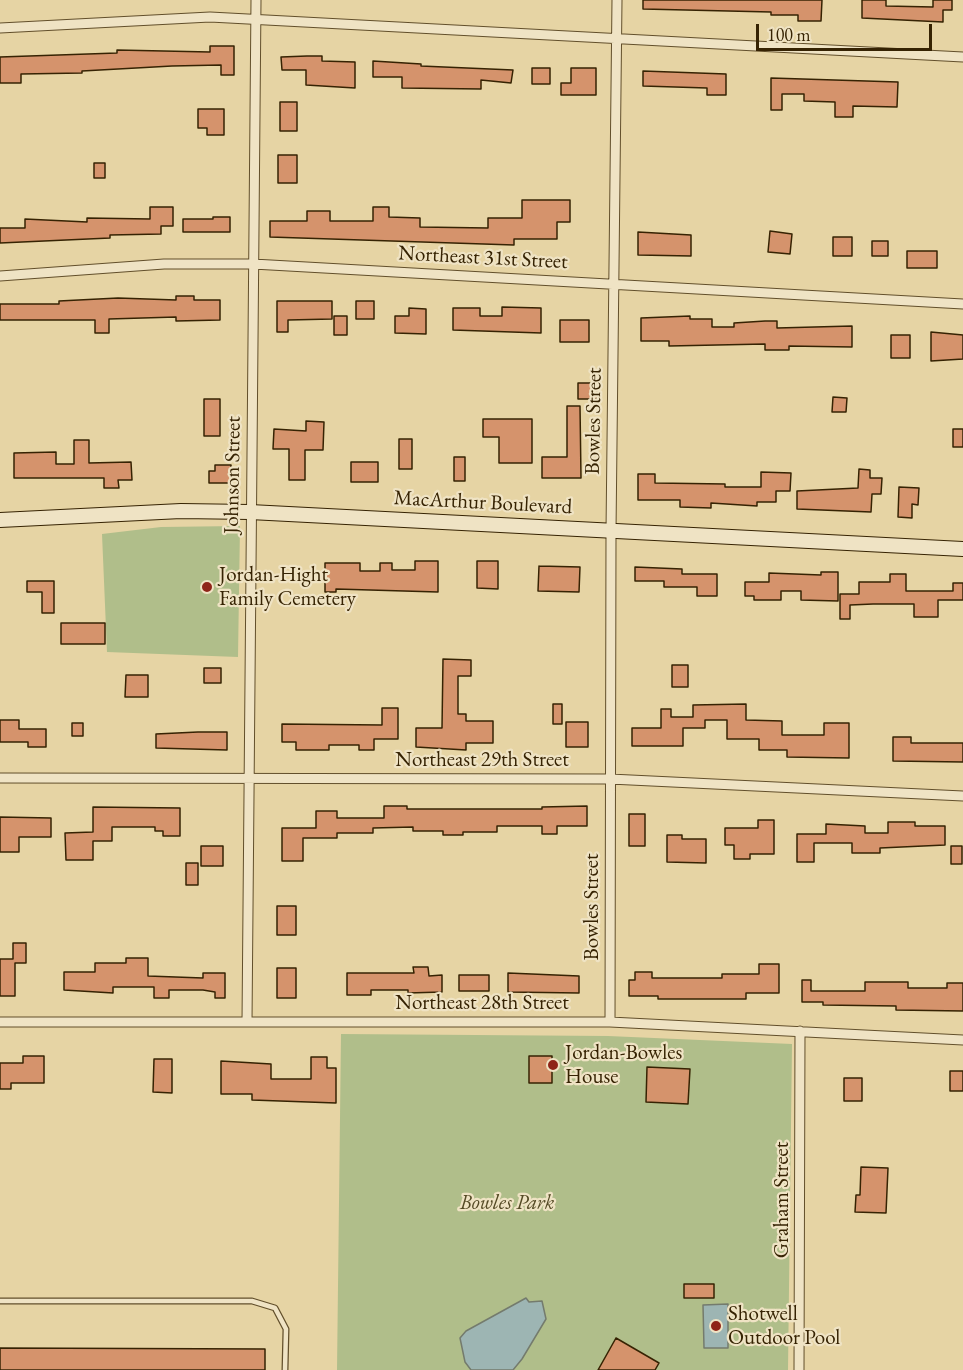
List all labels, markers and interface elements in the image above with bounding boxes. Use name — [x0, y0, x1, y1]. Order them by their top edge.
scale bar — [759, 12, 934, 50]
text: 100 m — [767, 23, 811, 46]
street label: Northeast 31st Street — [398, 241, 568, 275]
street label: Bowles Street — [580, 367, 608, 475]
street label: Johnson Street — [219, 416, 247, 534]
street label: MacArthur Boulevard — [393, 486, 573, 520]
place label: Jordan-Hight Family Cemetery — [219, 562, 356, 612]
marker: Jordan-Hight Family Cemetery — [200, 580, 214, 594]
street label: Northeast 29th Street — [395, 747, 569, 773]
street label: Bowles Street — [579, 853, 605, 961]
street label: Northeast 28th Street — [395, 990, 569, 1016]
place label: Jordan-Bowles House — [565, 1040, 682, 1090]
marker: Jordan-Bowles House — [546, 1058, 560, 1072]
street label: Graham Street — [769, 1142, 795, 1258]
park label: Bowles Park — [460, 1190, 554, 1216]
place label: Shotwell Outdoor Pool — [728, 1301, 840, 1351]
marker: Shotwell Outdoor Pool — [709, 1319, 723, 1333]

